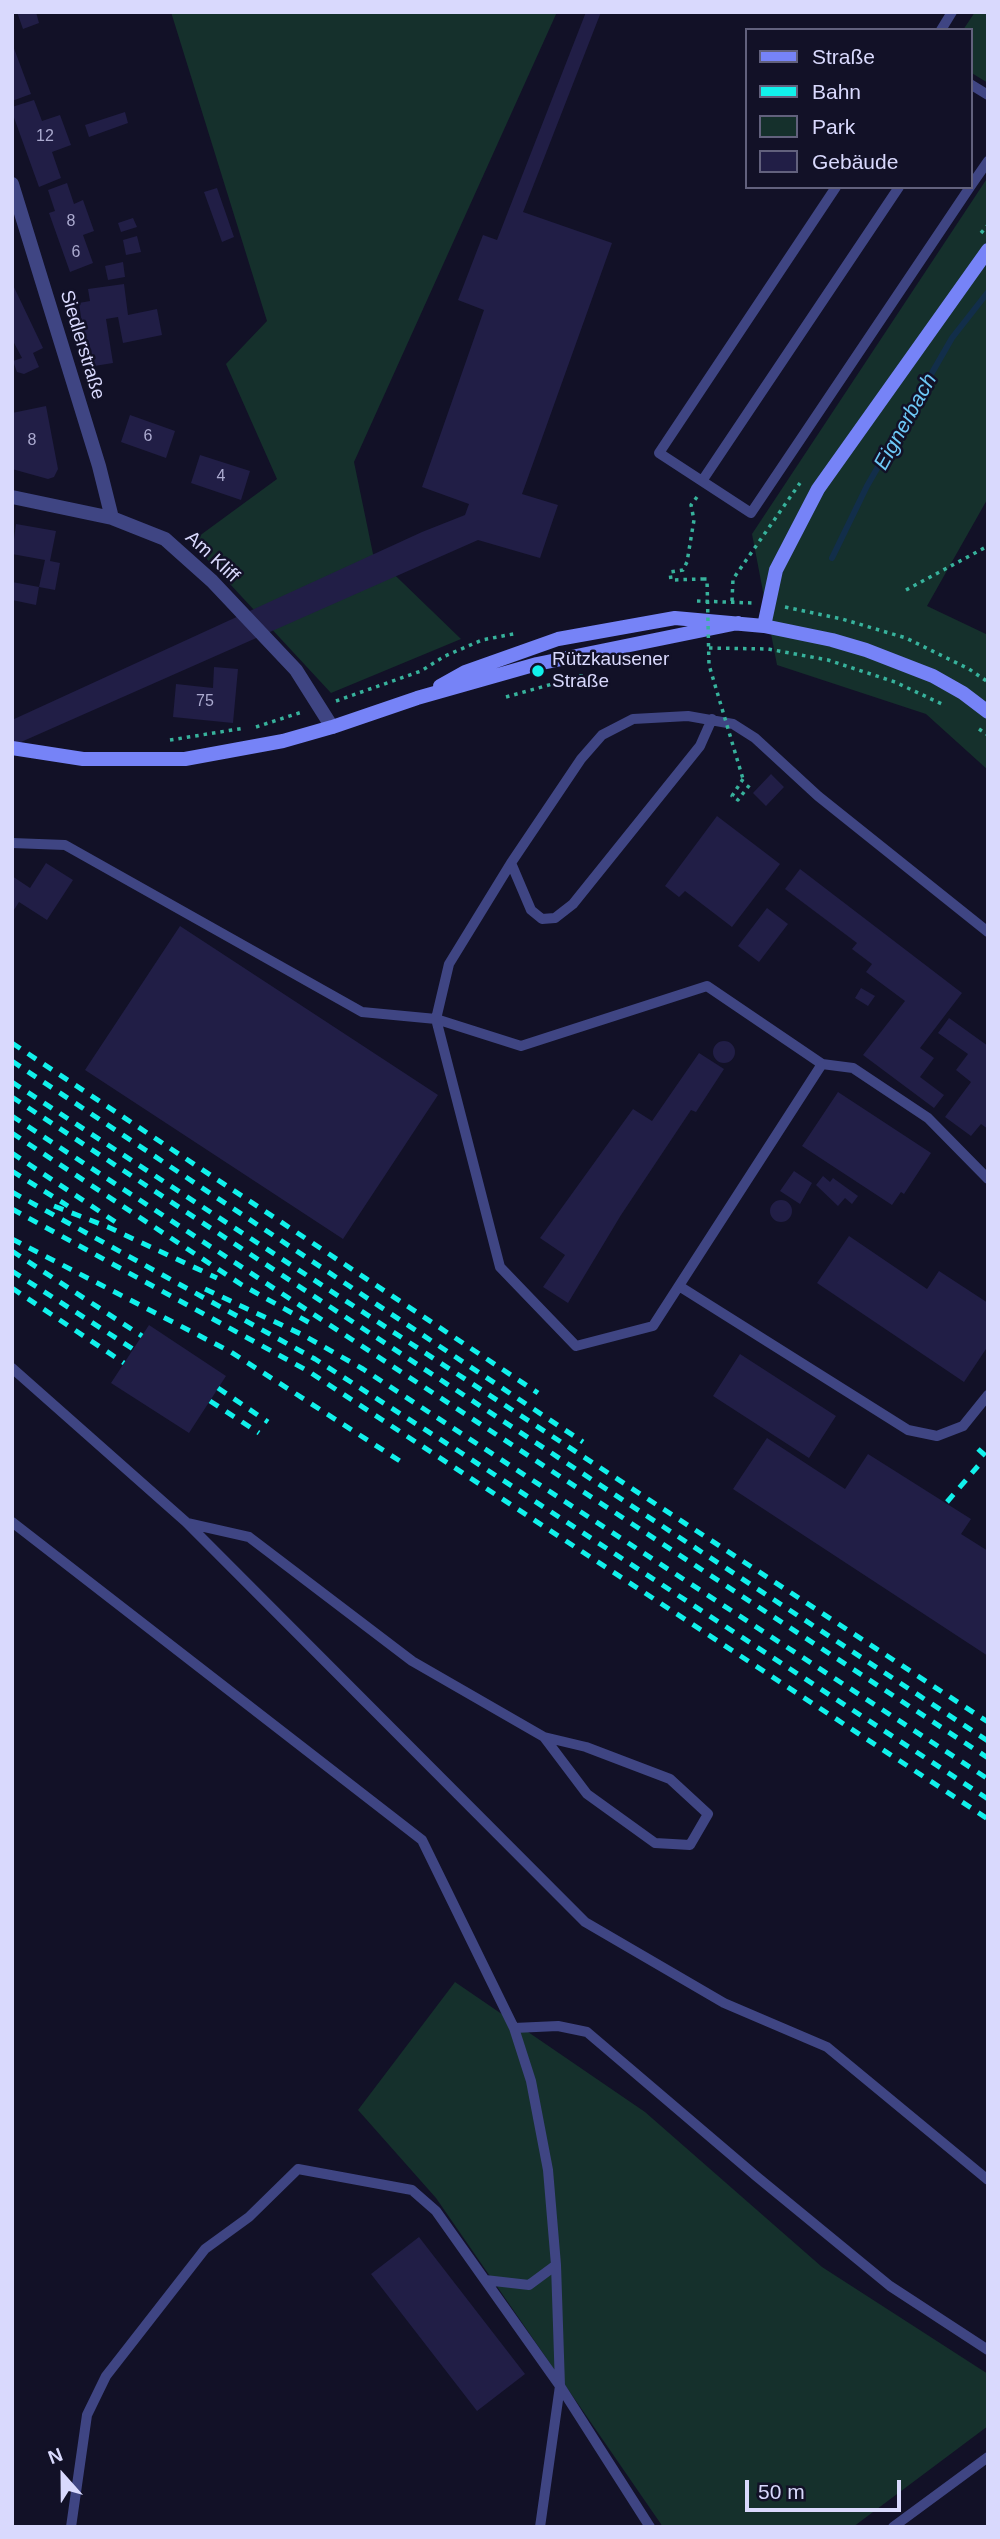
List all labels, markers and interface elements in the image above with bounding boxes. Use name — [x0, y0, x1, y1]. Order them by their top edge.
legend — [744, 28, 972, 189]
text: Straße — [812, 45, 875, 68]
text: Bahn — [812, 80, 861, 103]
text: Park — [812, 115, 855, 138]
house number: 12 — [36, 127, 54, 147]
text: Gebäude — [812, 150, 898, 173]
house number: 8 — [67, 212, 75, 232]
house number: 6 — [72, 243, 80, 263]
street label: Siedlerstraße — [55, 288, 109, 402]
water label: Eignerbach — [869, 369, 943, 475]
house number: 6 — [144, 427, 152, 447]
house number: 8 — [28, 431, 36, 451]
house number: 4 — [217, 467, 225, 487]
street label: Am Kliff — [180, 526, 244, 588]
place label: Rützkausener Straße — [552, 649, 669, 693]
marker: Rützkausener Straße — [530, 663, 546, 679]
house number: 75 — [196, 692, 214, 712]
north arrow — [28, 2441, 98, 2511]
text: N — [45, 2444, 65, 2468]
scale bar — [748, 2466, 904, 2510]
text: 50 m — [758, 2480, 805, 2503]

